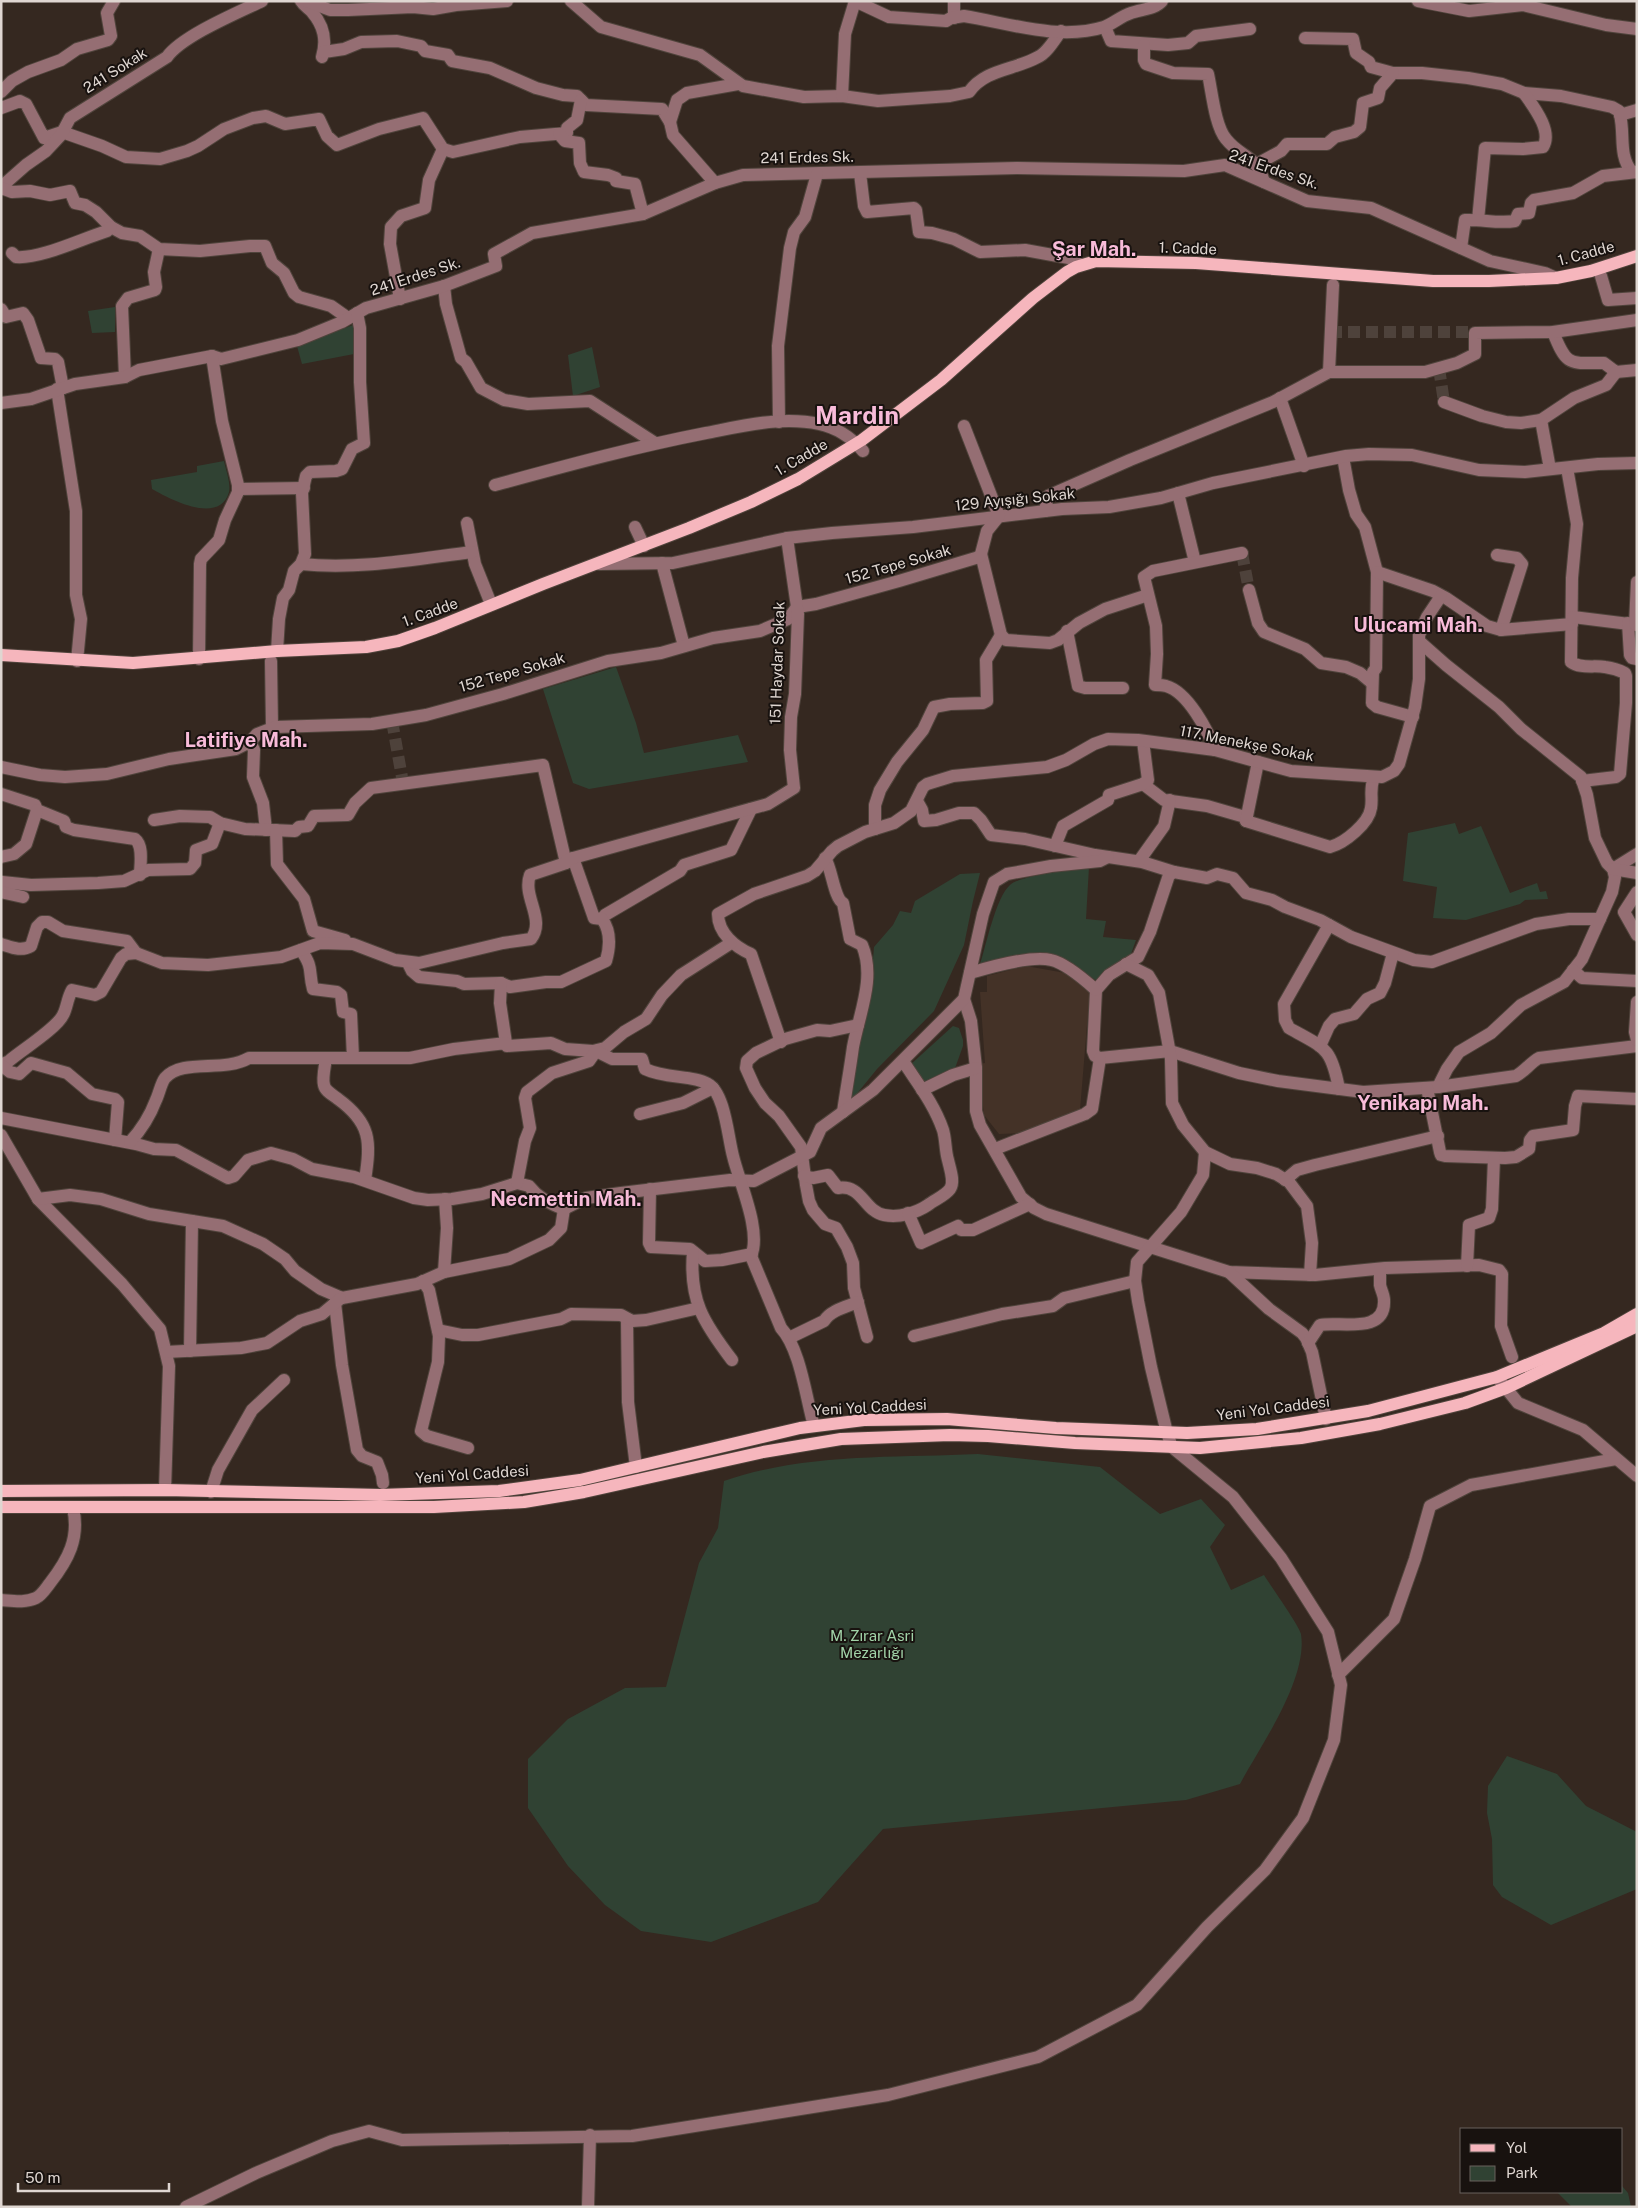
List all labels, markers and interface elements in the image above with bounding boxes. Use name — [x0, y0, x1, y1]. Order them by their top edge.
street label: 241 Sokak — [80, 44, 150, 96]
street label: 241 Erdes Sk. — [1227, 146, 1321, 192]
street label: 241 Erdes Sk. — [760, 148, 854, 166]
district label: Şar Mah. — [1052, 237, 1136, 261]
street label: 1. Cadde — [1556, 237, 1616, 269]
street label: 1. Cadde — [1159, 238, 1217, 258]
street label: 241 Erdes Sk. — [368, 253, 462, 299]
district label: Mardin — [815, 400, 899, 430]
street label: 1. Cadde — [772, 435, 830, 479]
street label: 129 Ayışığı Sokak — [954, 484, 1076, 514]
street label: 152 Tepe Sokak — [843, 541, 953, 587]
street label: 1. Cadde — [400, 594, 460, 630]
street label: 151 Haydar Sokak — [766, 601, 788, 725]
district label: Ulucami Mah. — [1353, 613, 1483, 637]
street label: 152 Tepe Sokak — [457, 649, 567, 695]
street label: 117. Menekşe Sokak — [1178, 722, 1316, 764]
district label: Latifiye Mah. — [184, 728, 308, 752]
district label: Yenikapı Mah. — [1357, 1091, 1489, 1115]
district label: Necmettin Mah. — [490, 1187, 642, 1211]
street label: Yeni Yol Caddesi — [1216, 1393, 1330, 1423]
street label: Yeni Yol Caddesi — [813, 1396, 927, 1418]
street label: Yeni Yol Caddesi — [415, 1462, 529, 1486]
park label: M. Zırar Asri Mezarlığı — [830, 1627, 914, 1661]
legend — [1460, 2128, 1623, 2193]
text: Yol — [1506, 2139, 1527, 2156]
scale bar — [18, 2160, 169, 2192]
text: Park — [1506, 2164, 1538, 2181]
text: 50 m — [25, 2169, 60, 2186]

